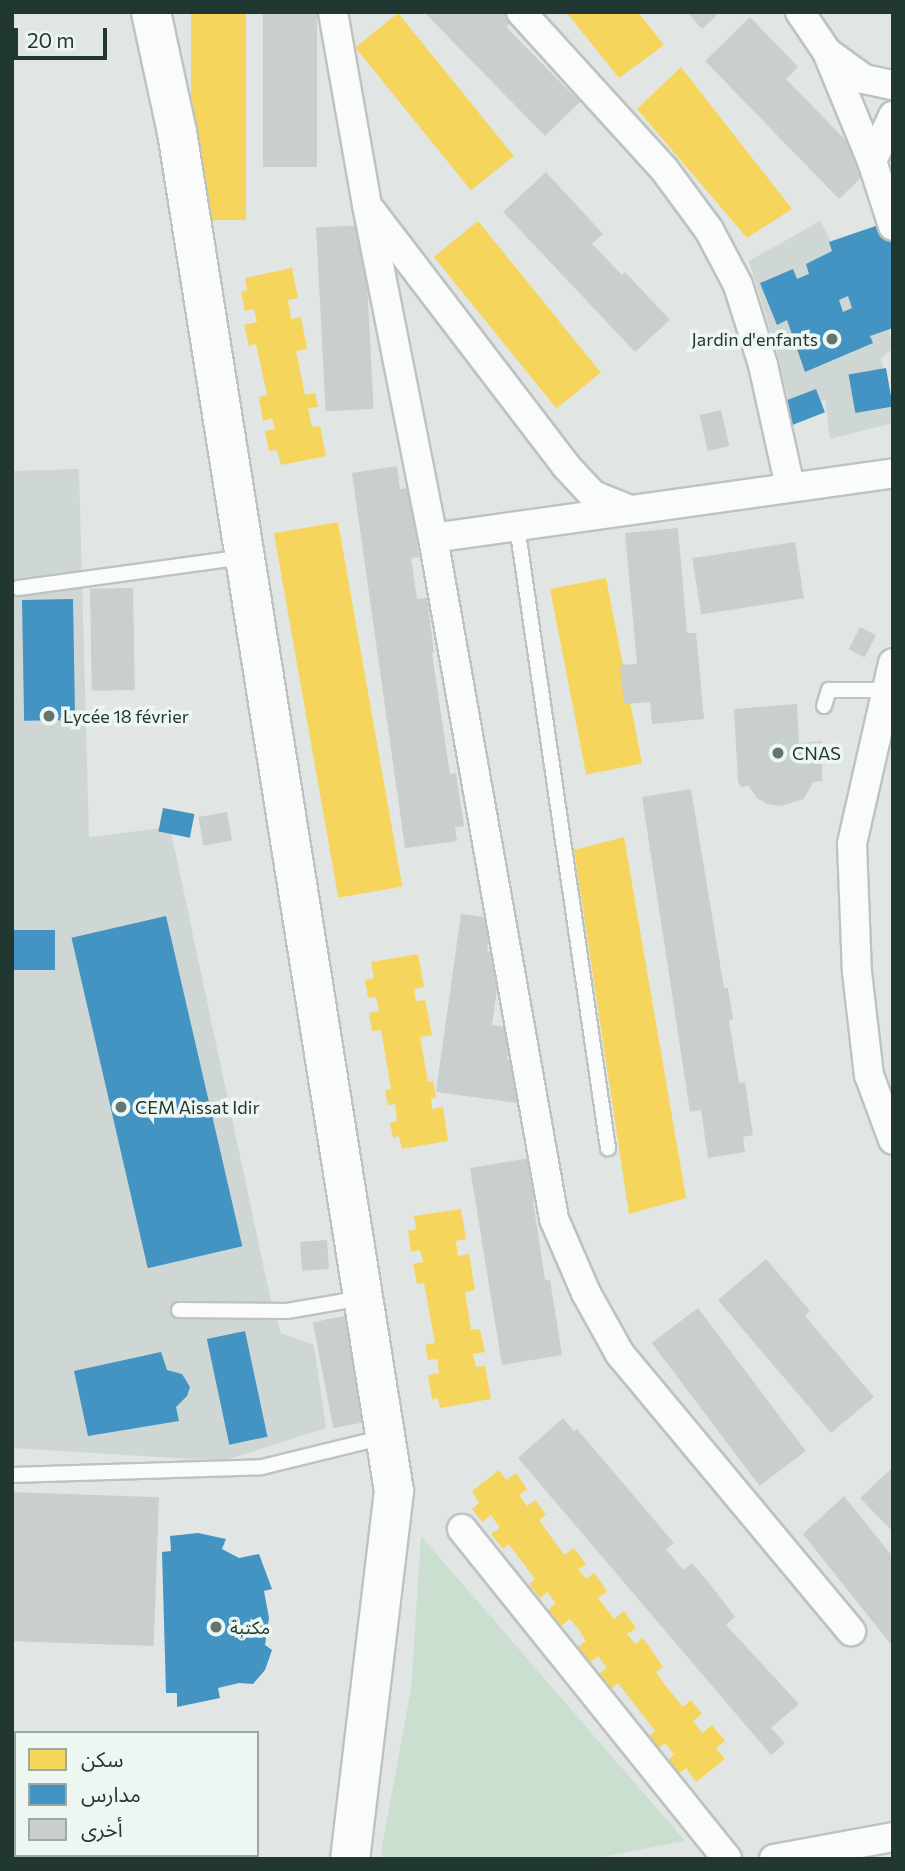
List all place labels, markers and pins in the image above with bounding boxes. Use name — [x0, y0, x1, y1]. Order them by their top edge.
place label: Jardin d'enfants — [692, 328, 818, 350]
marker: Jardin d'enfants — [824, 331, 840, 347]
place label: Lycée 18 février — [63, 705, 189, 727]
marker: Lycée 18 février — [41, 708, 57, 724]
place label: CNAS — [792, 742, 841, 764]
marker: CNAS — [770, 745, 786, 761]
place label: CEM Aissat Idir — [135, 1096, 260, 1118]
marker: CEM Aissat Idir — [113, 1099, 129, 1115]
place label: مكتبة — [230, 1616, 270, 1638]
marker: مكتبة — [208, 1619, 224, 1635]

